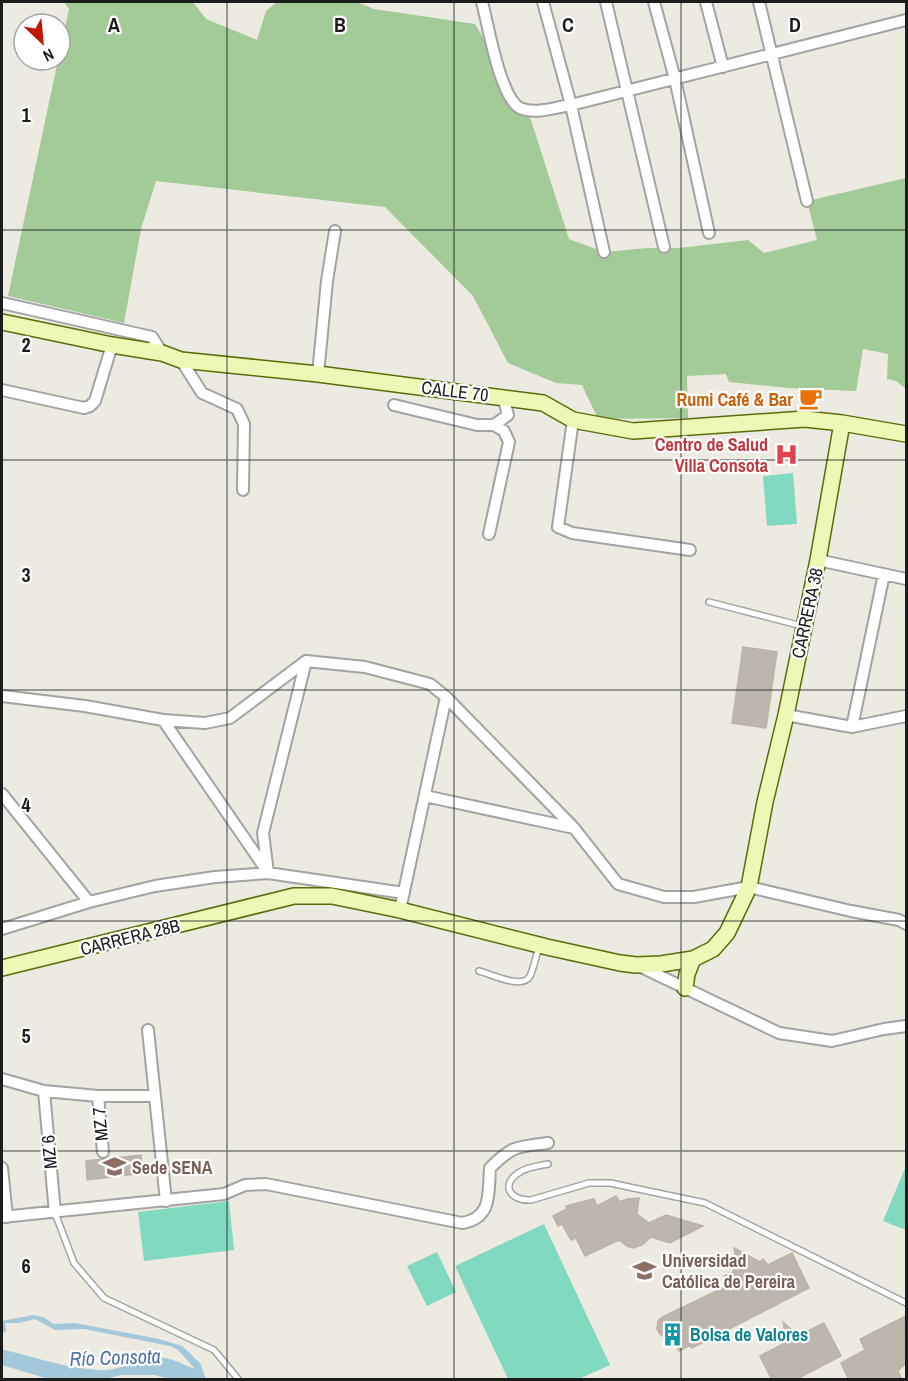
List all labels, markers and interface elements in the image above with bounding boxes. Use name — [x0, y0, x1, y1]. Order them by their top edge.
text: A — [108, 11, 120, 38]
text: B — [334, 11, 346, 38]
text: C — [562, 11, 574, 38]
text: D — [789, 11, 801, 38]
north arrow — [12, 12, 72, 72]
text: N — [39, 44, 58, 67]
text: 1 — [21, 101, 31, 128]
text: 2 — [21, 331, 31, 358]
street label: CALLE 70 — [420, 374, 490, 408]
cafe icon: Rumi Café & Bar — [798, 386, 824, 412]
place label: Rumi Café & Bar — [677, 387, 793, 412]
place label: Centro de Salud Villa Consota — [655, 432, 769, 478]
hospital icon: Centro de Salud Villa Consota — [773, 441, 799, 467]
text: 3 — [21, 561, 31, 588]
street label: CARRERA 38 — [785, 565, 829, 661]
text: 4 — [21, 791, 31, 818]
street label: CARRERA 28B — [78, 913, 183, 961]
text: 5 — [21, 1022, 31, 1049]
street label: MZ 7 — [86, 1106, 114, 1142]
street label: MZ 6 — [35, 1134, 63, 1170]
school or university icon: Sede SENA — [101, 1154, 127, 1180]
place label: Sede SENA — [132, 1155, 213, 1180]
place label: Universidad Católica de Pereira — [662, 1248, 796, 1294]
text: 6 — [21, 1252, 31, 1279]
school or university icon: Universidad Católica de Pereira — [631, 1257, 657, 1283]
building icon: Bolsa de Valores — [659, 1321, 685, 1347]
place label: Bolsa de Valores — [690, 1322, 808, 1347]
water label: Río Consota — [69, 1342, 161, 1372]

